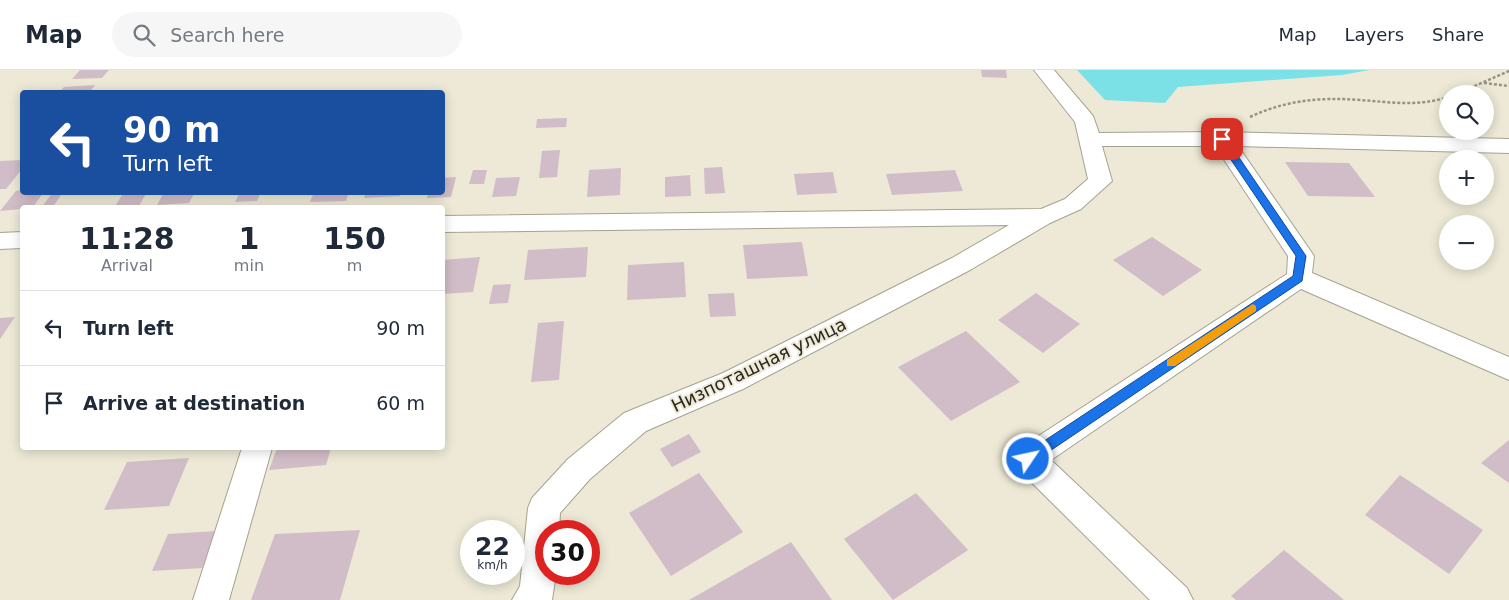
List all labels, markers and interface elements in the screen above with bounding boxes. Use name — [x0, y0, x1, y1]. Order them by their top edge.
search box — [112, 12, 462, 57]
text: Map — [25, 21, 82, 49]
icon: search — [130, 21, 158, 49]
text: Search here — [170, 24, 284, 46]
text: Map — [1278, 24, 1316, 45]
text: Layers — [1344, 24, 1404, 45]
text: Share — [1432, 24, 1484, 45]
map controls — [1439, 85, 1494, 270]
button: search — [1439, 85, 1494, 140]
icon: left — [40, 110, 105, 175]
text: 90 m — [123, 110, 220, 150]
pin — [1201, 118, 1243, 160]
icon: arrive — [1208, 125, 1236, 153]
button: + — [1439, 150, 1494, 205]
text: Turn left — [123, 151, 212, 176]
button: − — [1439, 215, 1494, 270]
text: 11:28 — [79, 221, 175, 256]
text: 1 — [238, 221, 259, 256]
text: 150 — [323, 221, 386, 256]
text: Arrival — [101, 256, 153, 275]
text: min — [234, 256, 264, 275]
text: m — [347, 256, 362, 275]
street label: Низпоташная улица — [668, 313, 850, 416]
icon: left — [40, 314, 68, 342]
text: Turn left — [83, 317, 174, 339]
text: 90 m — [376, 317, 425, 339]
icon: arrive — [40, 389, 68, 417]
text: Arrive at destination — [83, 392, 305, 414]
text: 60 m — [376, 392, 425, 414]
position arrow — [1001, 432, 1053, 484]
speed limit sign: 30 — [535, 520, 600, 585]
text: 22 — [475, 532, 510, 561]
text: km/h — [477, 558, 508, 572]

